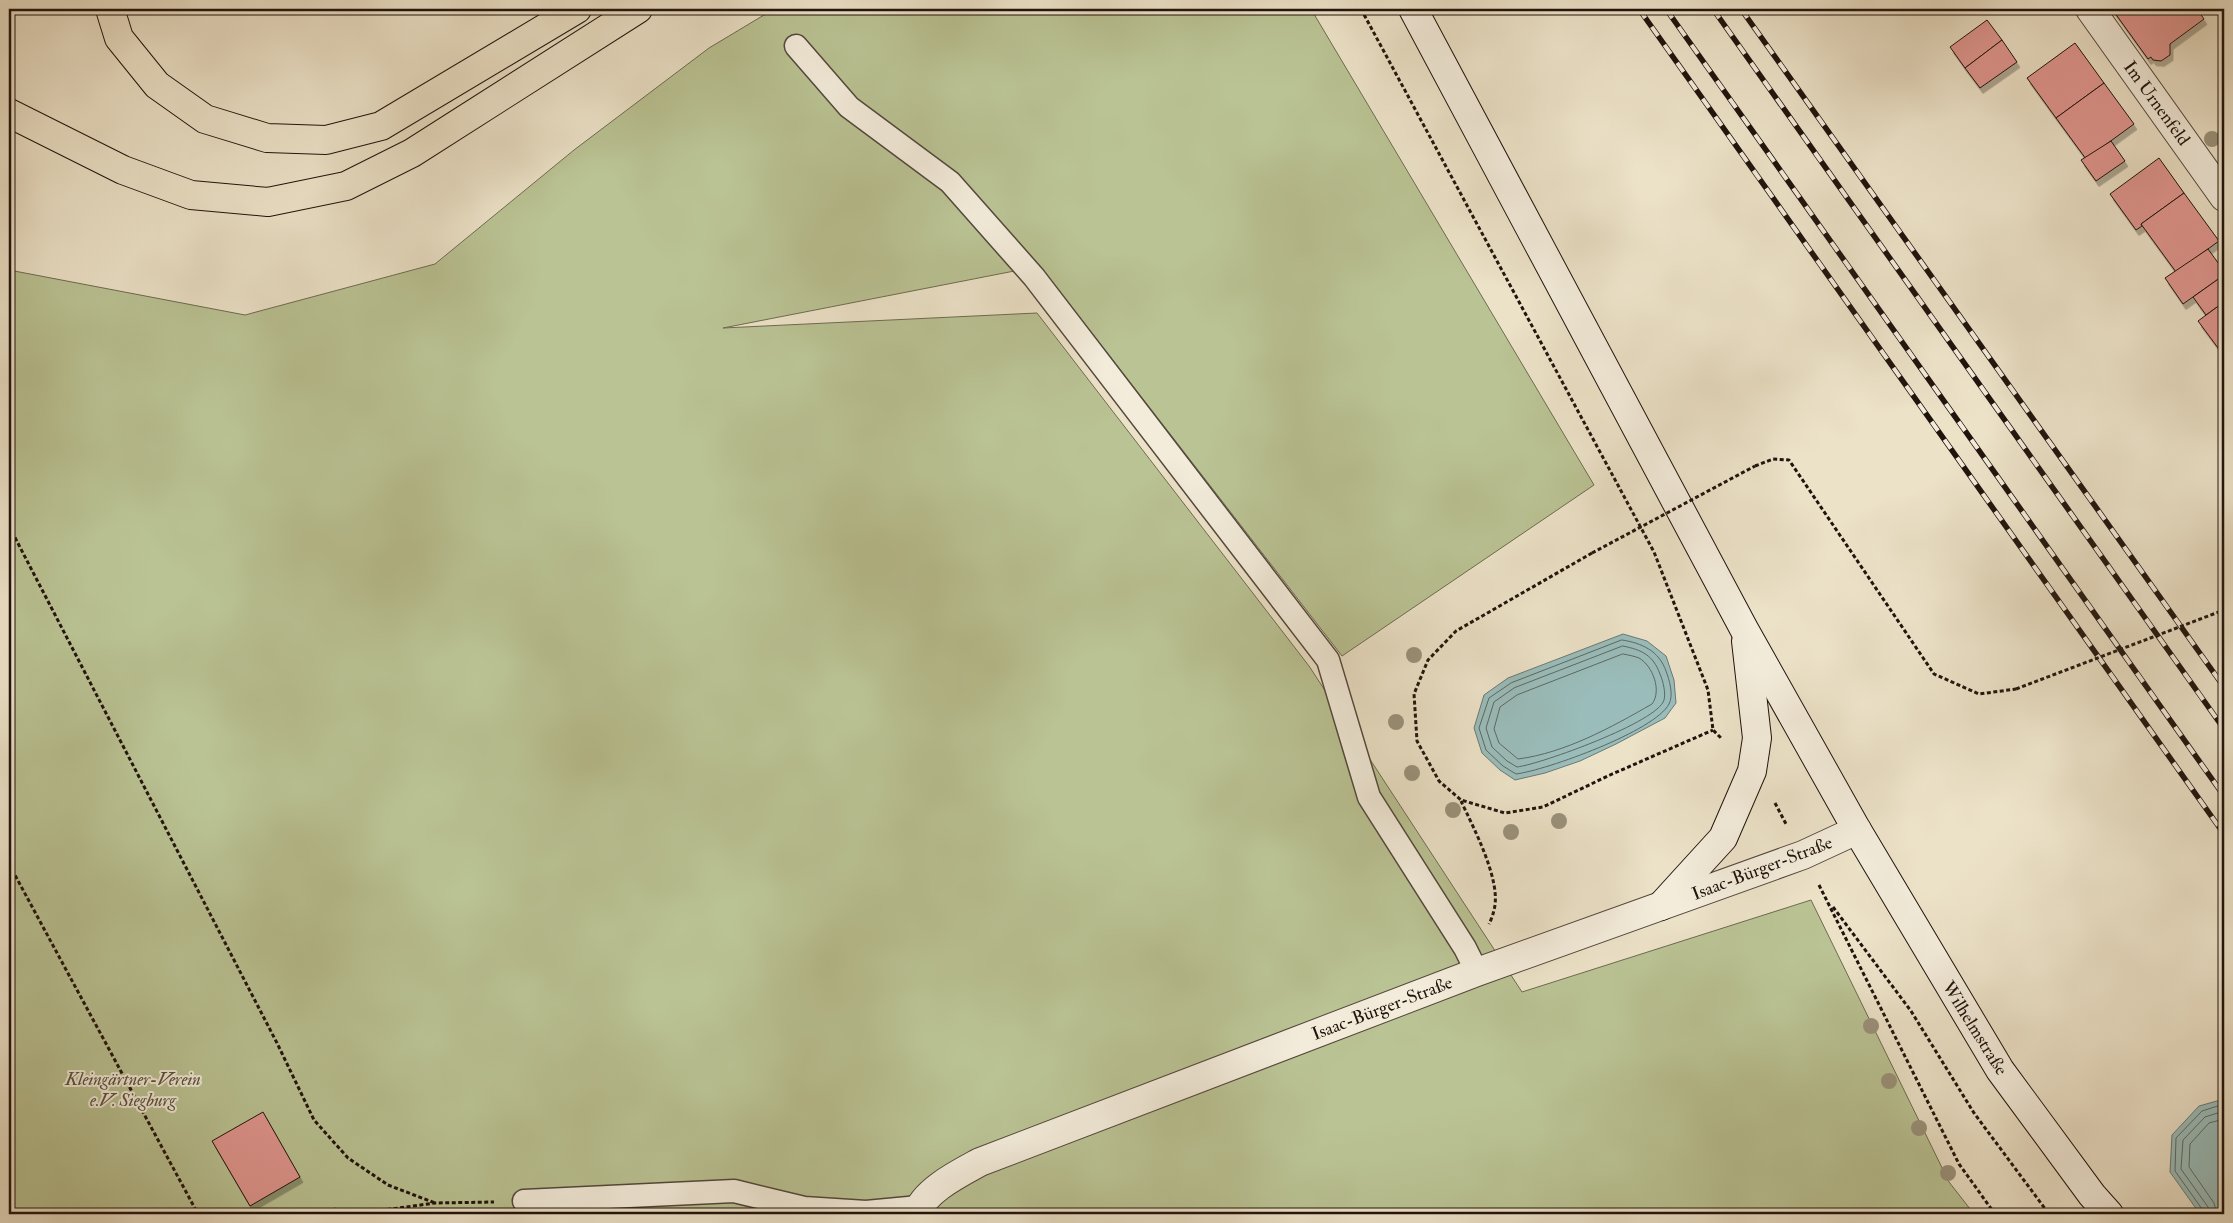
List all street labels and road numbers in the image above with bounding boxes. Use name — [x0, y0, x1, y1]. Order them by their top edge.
street label: Im Urnenfeld — [2118, 56, 2195, 150]
street label: Isaac-Bürger-Straße — [1689, 831, 1836, 906]
street label: Isaac-Bürger-Straße — [1309, 971, 1456, 1046]
street label: Wilhelmstraße — [1936, 976, 2013, 1080]

